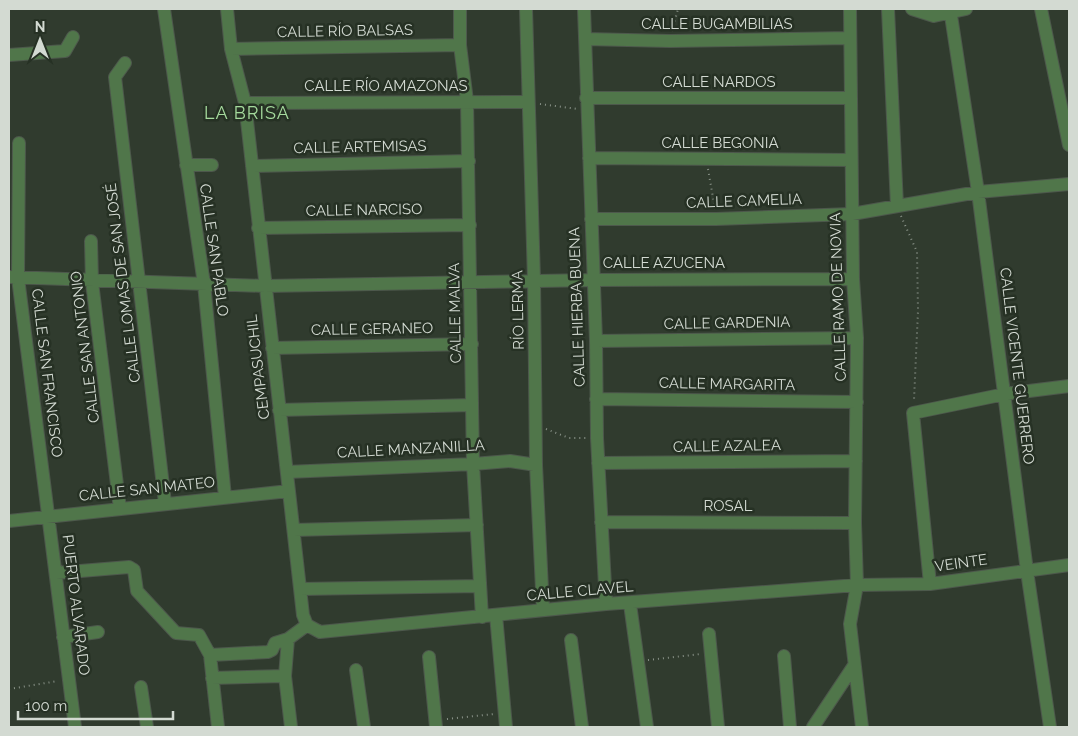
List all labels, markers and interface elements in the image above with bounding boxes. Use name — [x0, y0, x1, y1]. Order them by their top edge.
north arrow — [15, 15, 65, 65]
street label: CALLE BUGAMBILIAS — [641, 15, 793, 33]
text: N — [35, 19, 45, 35]
street label: CALLE RÍO BALSAS — [277, 21, 413, 41]
street label: CALLE NARDOS — [662, 73, 776, 91]
street label: CALLE RÍO AMAZONAS — [304, 77, 468, 95]
district label: LA BRISA — [204, 102, 290, 123]
street label: CALLE BEGONIA — [661, 134, 779, 152]
street label: CALLE ARTEMISAS — [293, 137, 427, 157]
street label: CALLE LOMAS DE SAN JOSÉ — [102, 182, 144, 384]
street label: CALLE SAN PABLO — [196, 183, 232, 317]
street label: CALLE CAMELIA — [686, 190, 802, 212]
street label: CALLE NARCISO — [306, 200, 422, 220]
street label: CALLE RAMO DE NOVIA — [826, 212, 850, 382]
street label: CALLE HIERBA BUENA — [565, 227, 589, 387]
street label: CALLE AZUCENA — [603, 254, 725, 272]
street label: CALLE MALVA — [445, 263, 465, 363]
street label: CALLE VICENTE GUERRERO — [996, 267, 1038, 465]
street label: CALLE SAN ANTONIO — [67, 270, 103, 424]
street label: RÍO LERMA — [508, 270, 528, 350]
street label: CALLE SAN FRANCISCO — [28, 288, 66, 458]
street label: CEMPASUCHIL — [243, 313, 273, 420]
street label: CALLE GARDENIA — [663, 313, 791, 333]
street label: CALLE GERANEO — [311, 319, 433, 339]
street label: CALLE MARGARITA — [659, 374, 795, 394]
street label: CALLE MANZANILLA — [337, 436, 485, 462]
street label: CALLE AZALEA — [673, 436, 781, 456]
street label: CALLE SAN MATEO — [78, 473, 216, 505]
street label: ROSAL — [704, 497, 753, 515]
street label: PUERTO ALVARADO — [58, 534, 94, 676]
street label: VEINTE — [934, 550, 988, 576]
street label: CALLE CLAVEL — [526, 577, 634, 605]
scale bar — [18, 688, 172, 720]
text: 100 m — [25, 697, 67, 715]

